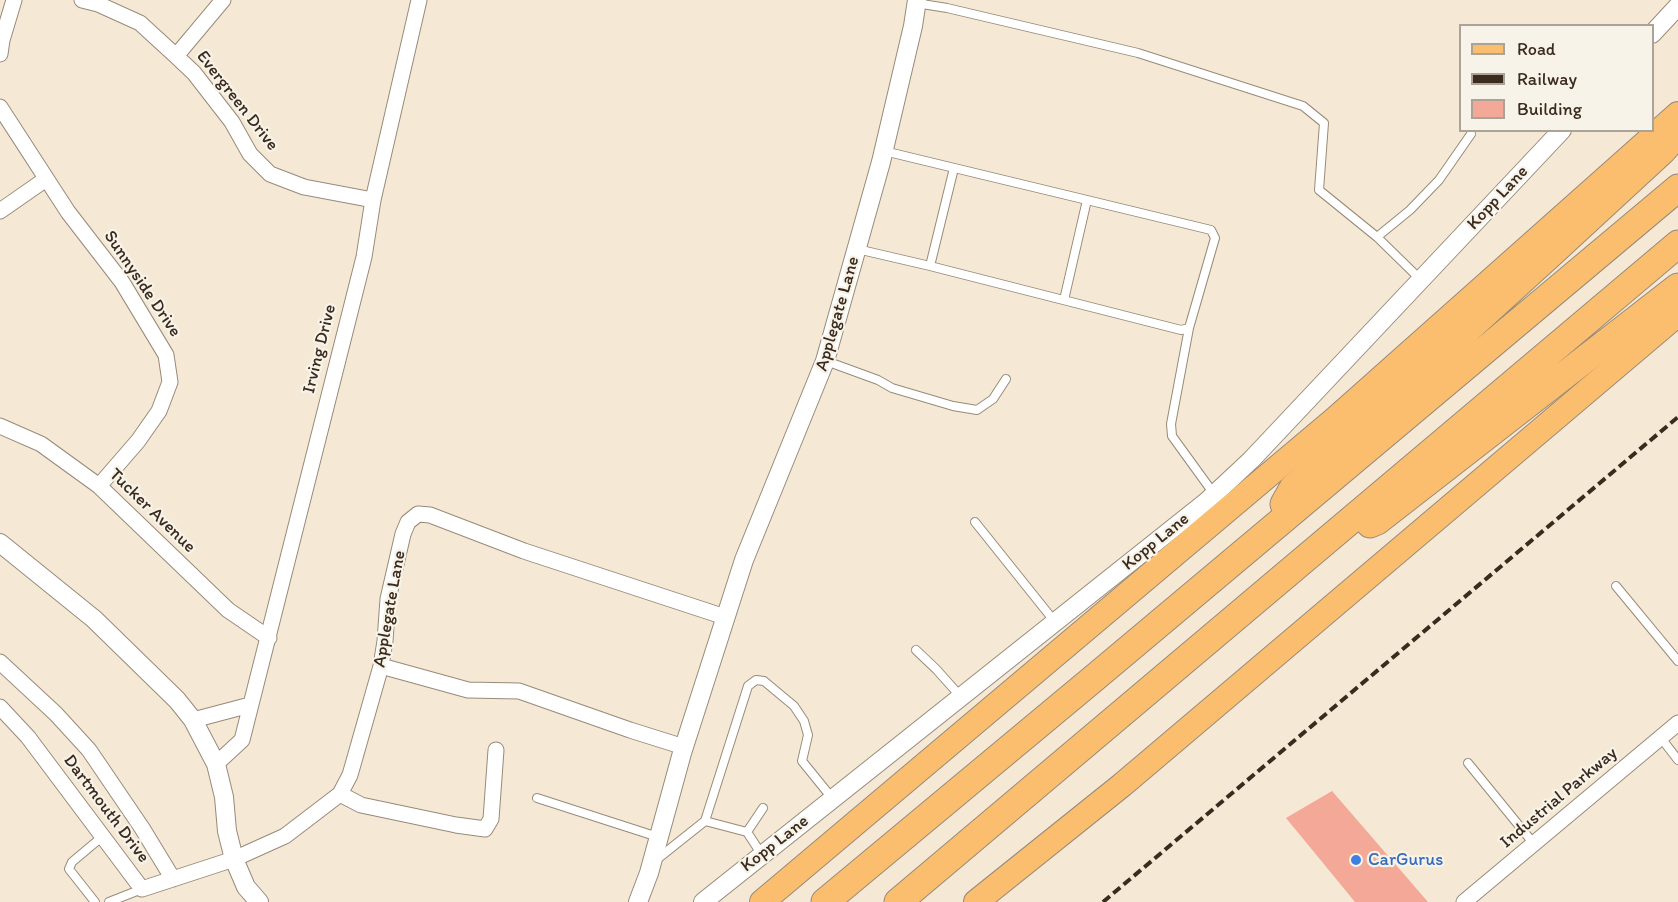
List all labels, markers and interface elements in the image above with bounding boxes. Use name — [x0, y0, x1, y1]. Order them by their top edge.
legend — [1459, 24, 1654, 132]
text: Road — [1517, 38, 1556, 60]
street label: Evergreen Drive — [191, 47, 283, 155]
text: Railway — [1517, 68, 1577, 90]
text: Building — [1517, 98, 1582, 120]
street label: Kopp Lane — [1463, 161, 1533, 235]
street label: Sunnyside Drive — [98, 227, 186, 341]
street label: Applegate Lane — [811, 254, 865, 374]
street label: Irving Drive — [299, 302, 341, 396]
street label: Tucker Avenue — [104, 464, 200, 558]
street label: Kopp Lane — [1118, 508, 1194, 576]
street label: Applegate Lane — [369, 549, 411, 669]
street label: Industrial Parkway — [1496, 743, 1622, 853]
street label: Dartmouth Drive — [58, 751, 154, 867]
street label: Kopp Lane — [737, 811, 813, 877]
place label: CarGurus — [1368, 849, 1443, 871]
marker: CarGurus — [1349, 853, 1363, 867]

